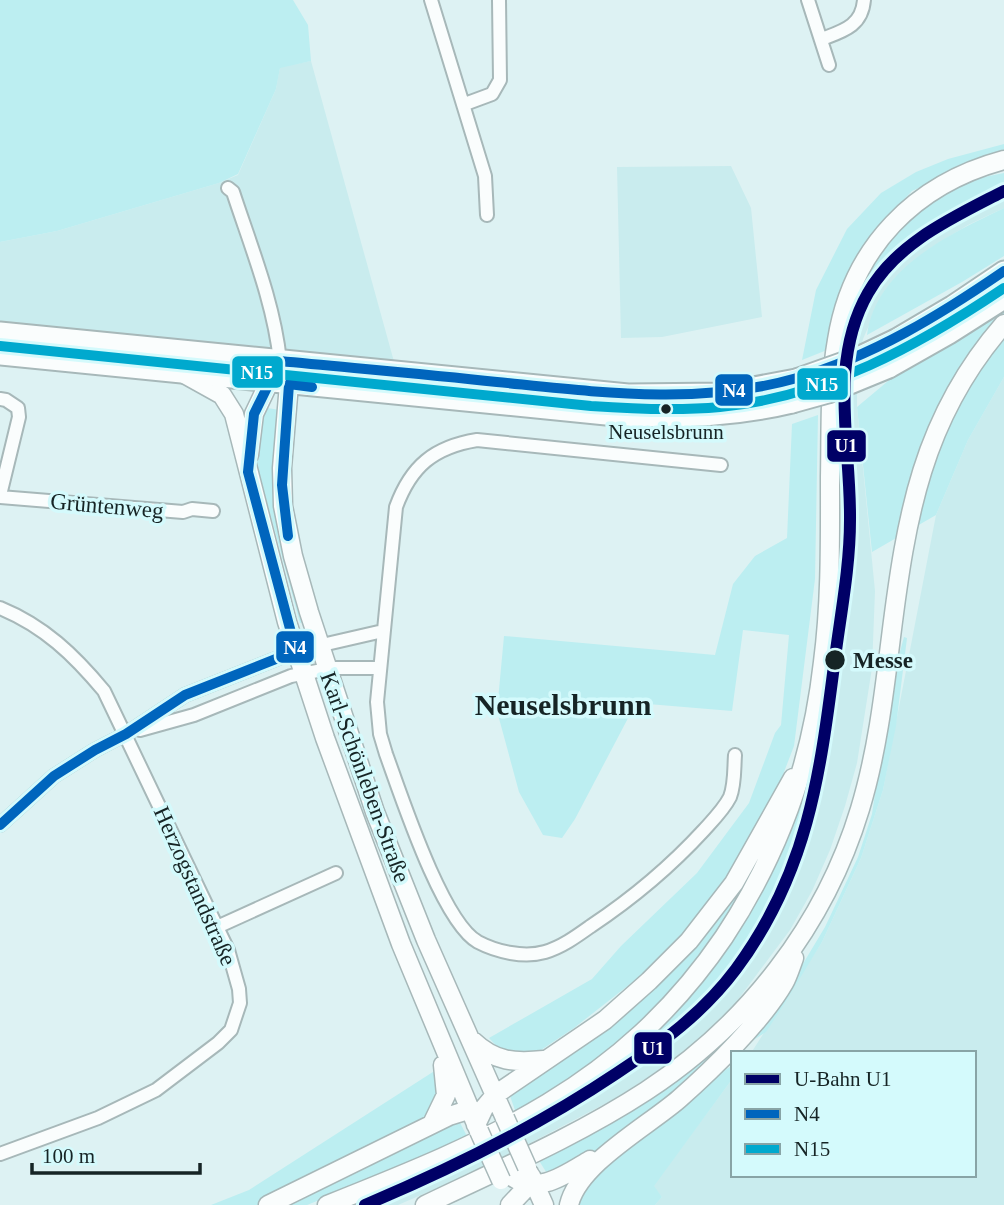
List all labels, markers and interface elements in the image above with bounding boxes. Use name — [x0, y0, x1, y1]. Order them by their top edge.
line badge: N15 — [231, 355, 284, 389]
text: N15 — [241, 362, 273, 383]
line badge: N15 — [796, 367, 849, 401]
line badge: N4 — [714, 373, 754, 407]
text: N15 — [806, 374, 838, 395]
text: N4 — [722, 380, 746, 401]
marker: Neuselsbrunn — [659, 402, 673, 416]
place label: Neuselsbrunn — [608, 420, 724, 444]
line badge: U1 — [826, 429, 867, 463]
text: U1 — [834, 435, 858, 456]
street label: Grüntenweg — [49, 489, 165, 523]
line badge: N4 — [275, 630, 315, 664]
text: N4 — [283, 637, 307, 658]
marker: Messe — [823, 648, 847, 672]
place label: Messe — [853, 648, 913, 673]
street label: Karl-Schönleben-Straße — [315, 668, 415, 886]
district label: Neuselsbrunn — [475, 688, 652, 721]
street label: Herzogstandstraße — [149, 803, 241, 969]
line badge: U1 — [633, 1031, 673, 1065]
text: U1 — [641, 1038, 665, 1059]
legend — [731, 1051, 976, 1177]
text: U-Bahn U1 — [794, 1067, 891, 1091]
text: N4 — [794, 1102, 820, 1126]
scale bar — [32, 1132, 200, 1176]
text: N15 — [794, 1137, 830, 1161]
text: 100 m — [42, 1144, 95, 1168]

